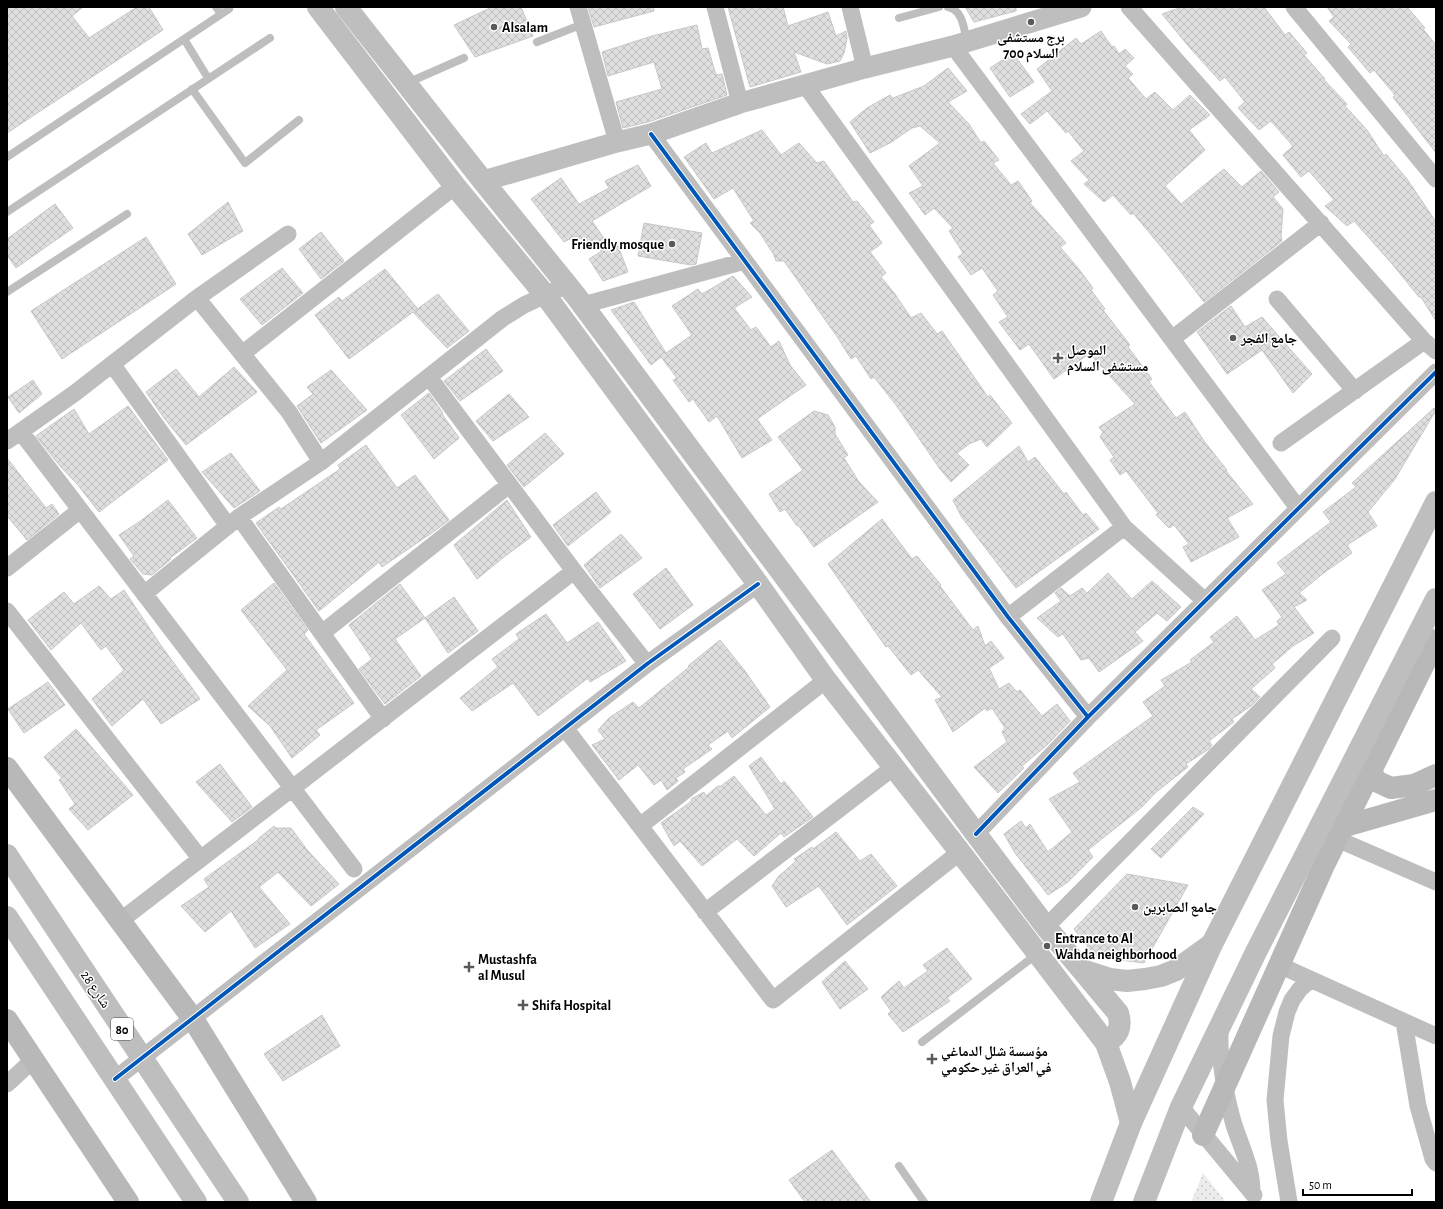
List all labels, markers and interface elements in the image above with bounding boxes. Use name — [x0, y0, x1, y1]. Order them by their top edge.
marker: برج مستشفى السلام 700 — [1026, 17, 1036, 27]
place label: Alsalam — [502, 21, 548, 35]
marker: Alsalam — [489, 22, 499, 32]
place label: برج مستشفى السلام 700 — [997, 31, 1065, 63]
place label: Friendly mosque — [571, 238, 664, 252]
marker: Friendly mosque — [667, 239, 677, 249]
place label: جامع الفجر — [1240, 332, 1297, 348]
marker: جامع الفجر — [1228, 333, 1238, 343]
place label: الموصل مستشفى السلام — [1067, 344, 1148, 376]
marker: الموصل مستشفى السلام — [1052, 352, 1064, 364]
place label: جامع الصابرين — [1143, 901, 1217, 917]
marker: جامع الصابرين — [1130, 902, 1140, 912]
place label: Entrance to Al Wahda neighborhood — [1055, 932, 1178, 962]
marker: Entrance to Al Wahda neighborhood — [1042, 941, 1052, 951]
place label: Mustashfa al Musul — [478, 953, 537, 983]
marker: Mustashfa al Musul — [463, 961, 475, 973]
street label: شارع 28 — [76, 968, 113, 1012]
marker: Shifa Hospital — [517, 999, 529, 1011]
place label: Shifa Hospital — [532, 999, 611, 1013]
road number: 80 — [111, 1018, 133, 1040]
place label: مؤسسة شلل الدماغي في العراق غير حكومي — [941, 1045, 1051, 1078]
marker: مؤسسة شلل الدماغي في العراق غير حكومي — [926, 1053, 938, 1065]
scale bar — [1303, 1171, 1412, 1197]
text: 50 m — [1309, 1179, 1332, 1191]

